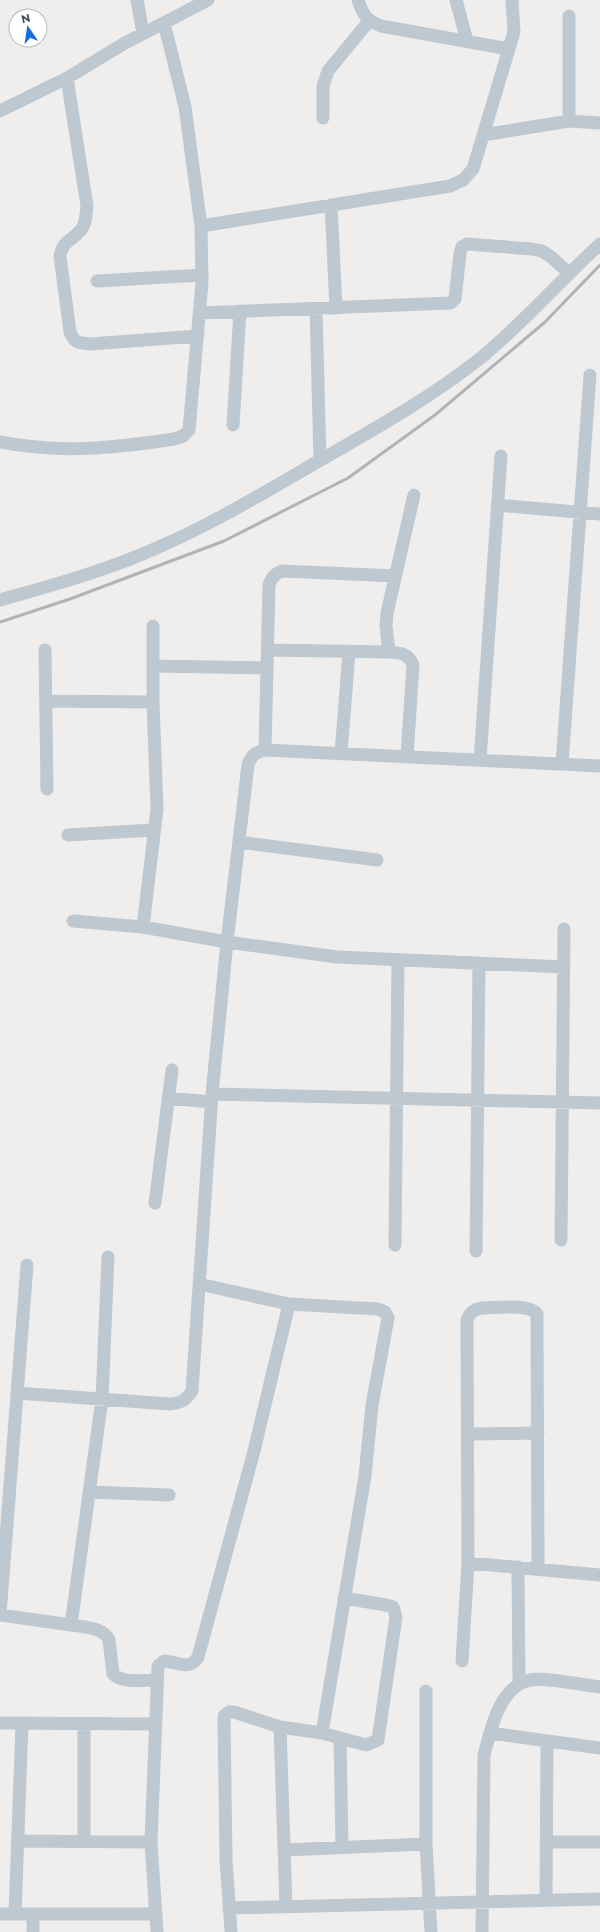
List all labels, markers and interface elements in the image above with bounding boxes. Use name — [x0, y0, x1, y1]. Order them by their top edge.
north arrow — [8, 8, 48, 48]
text: N — [20, 10, 32, 26]

